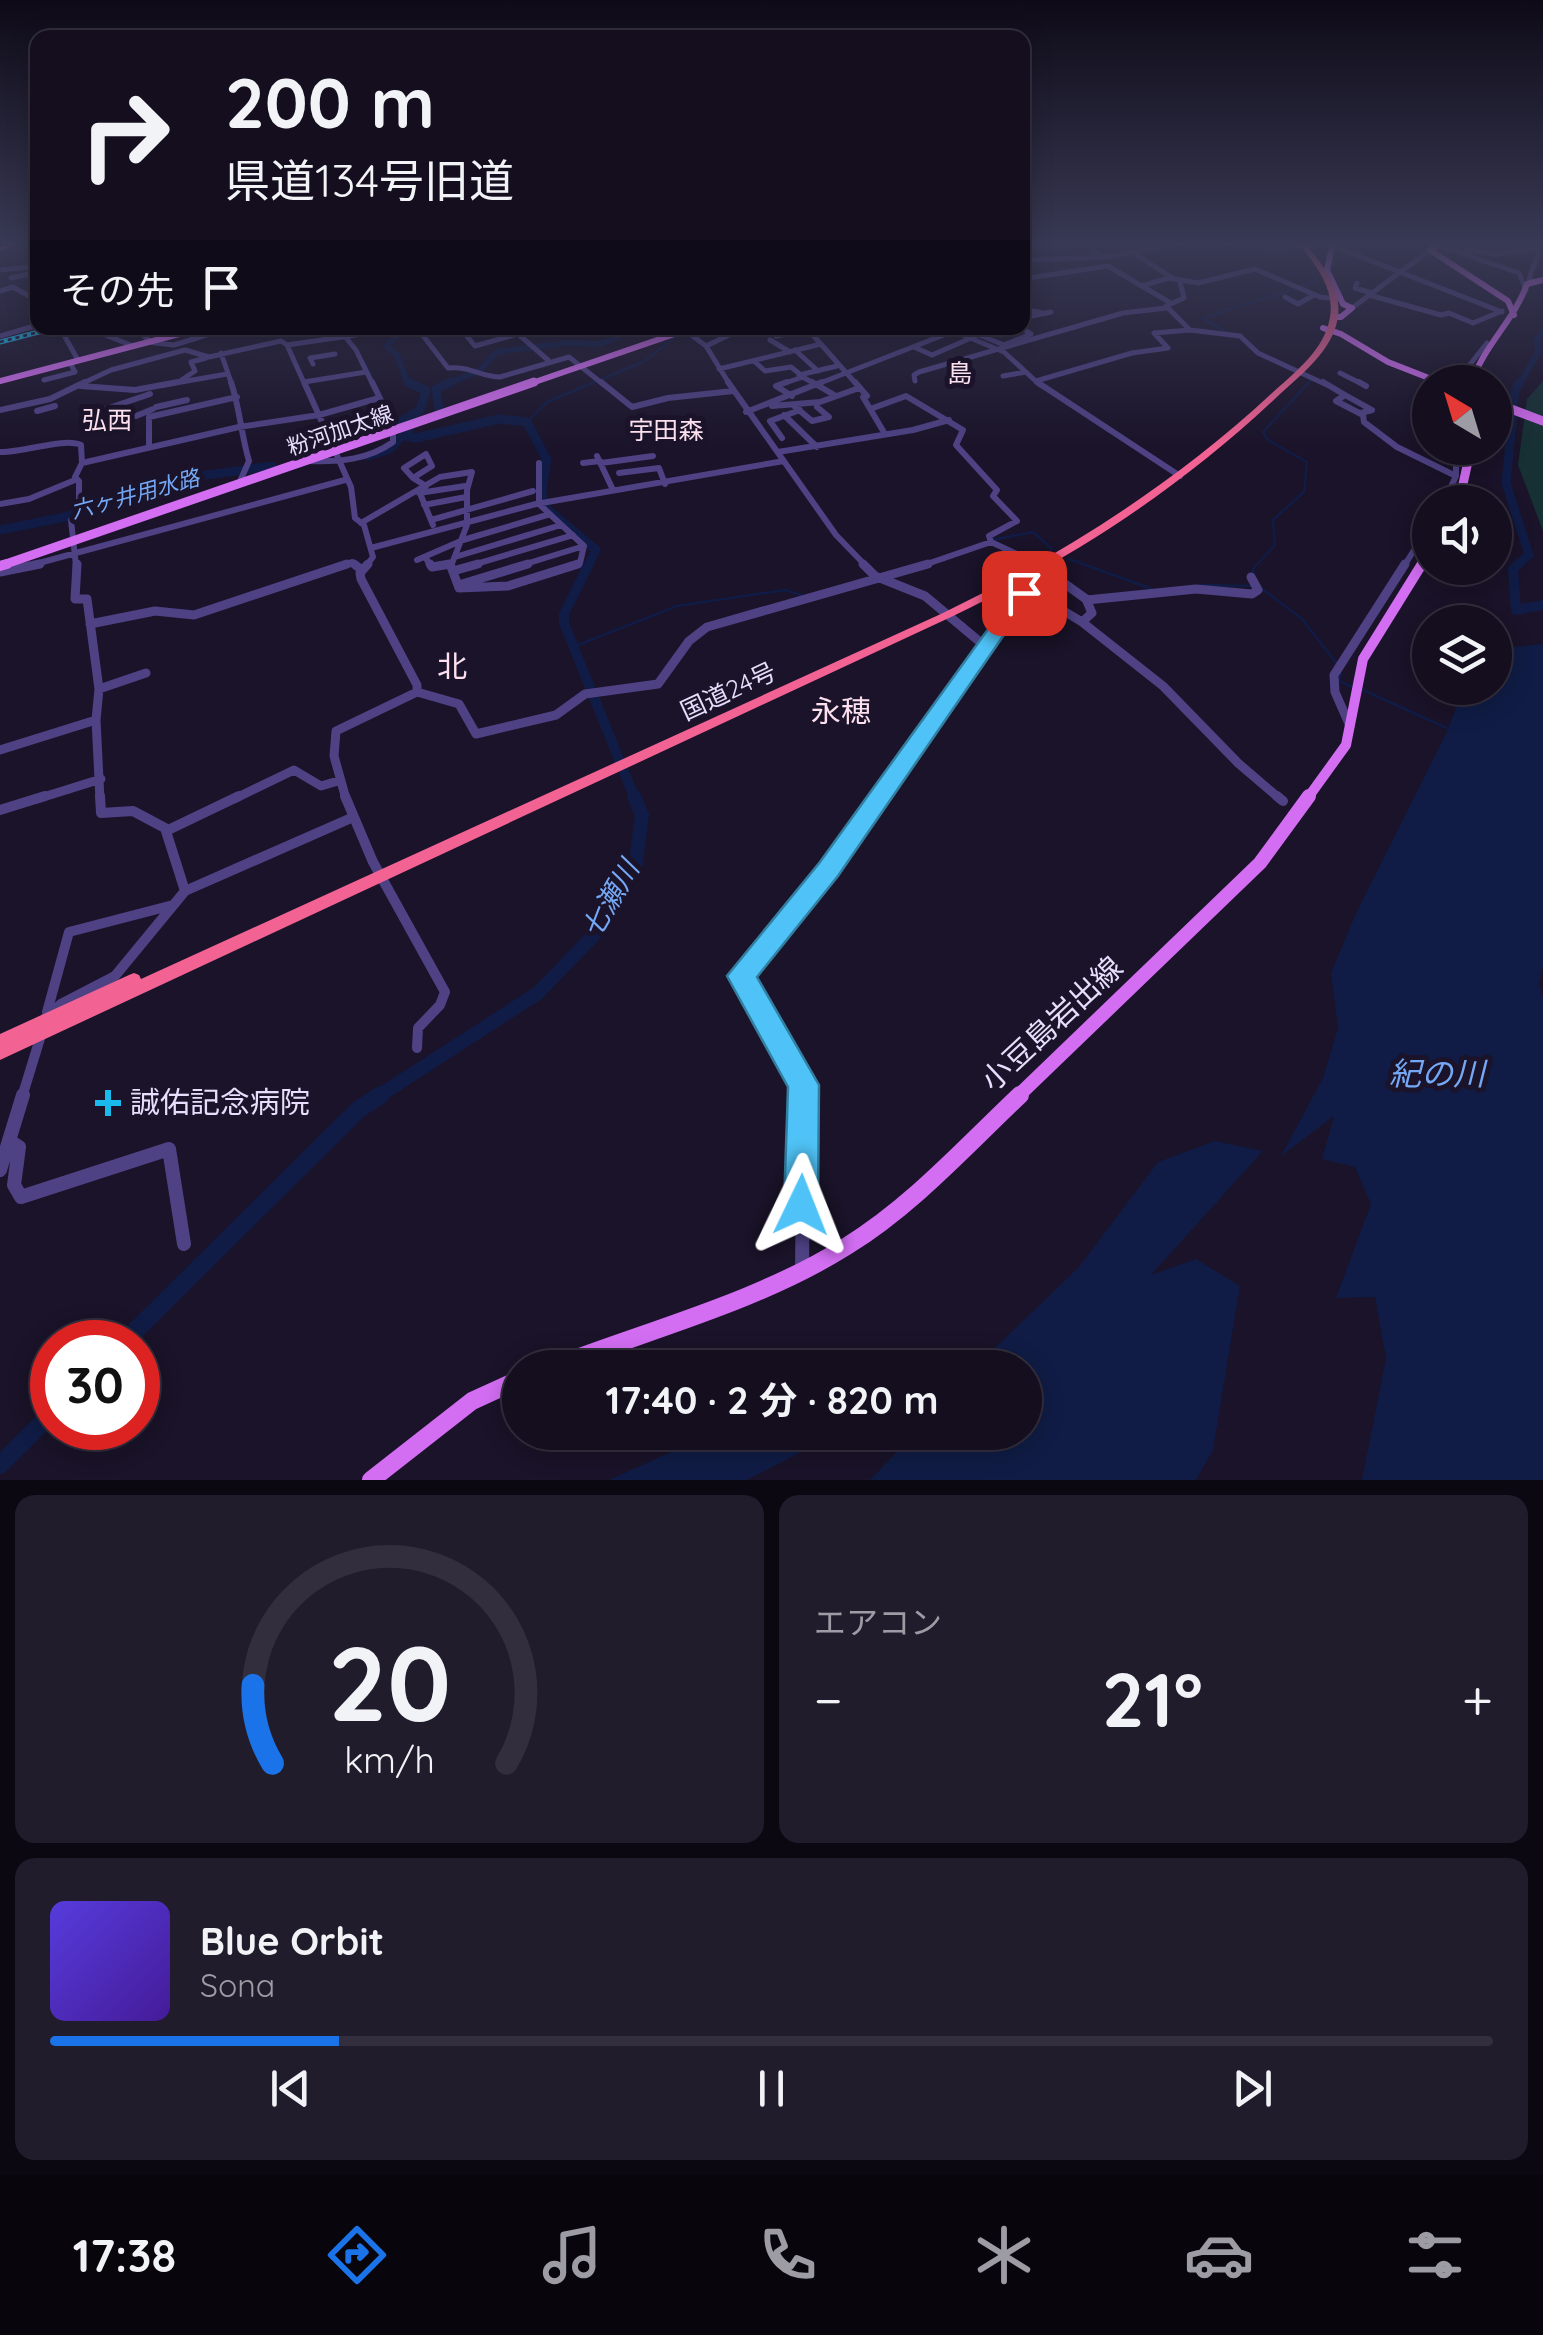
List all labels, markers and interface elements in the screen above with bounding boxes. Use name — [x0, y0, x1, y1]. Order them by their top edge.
text: 200 m — [225, 58, 435, 146]
icon: right — [60, 70, 190, 200]
text: 県道134号旧道 — [225, 152, 514, 208]
icon: arrive — [194, 260, 249, 315]
text: その先 — [60, 266, 174, 314]
district label: 島 — [947, 357, 973, 388]
north arrow — [1412, 365, 1512, 465]
map controls — [1412, 365, 1512, 705]
street label: 粉河加太線 — [283, 399, 397, 461]
district label: 弘西 — [82, 404, 132, 435]
district label: 宇田森 — [628, 414, 704, 445]
water label: 六ヶ井用水路 — [68, 463, 204, 525]
button: sound — [1412, 485, 1512, 585]
pin — [982, 551, 1067, 636]
icon: arrive — [997, 566, 1052, 621]
button: layers — [1412, 605, 1512, 705]
district label: 北 — [437, 647, 467, 685]
street label: 国道24号 — [675, 655, 780, 726]
district label: 永穂 — [811, 692, 871, 730]
water label: 七瀬川 — [573, 851, 647, 944]
street label: 小豆島岩出線 — [973, 948, 1130, 1099]
water label: 紀の川 — [1389, 1053, 1488, 1093]
place label: 誠佑記念病院 — [130, 1083, 310, 1121]
marker: 誠佑記念病院 — [95, 1090, 121, 1116]
position arrow — [749, 1153, 853, 1257]
speed limit sign: 30 — [30, 1320, 160, 1450]
text: 17:40 · 2 分 · 820 m — [606, 1376, 938, 1424]
text: エアコン — [814, 1602, 942, 1642]
text: 20 — [328, 1617, 451, 1747]
text: 21° — [1102, 1652, 1203, 1746]
text: − — [814, 1665, 843, 1734]
text: + — [1462, 1665, 1493, 1734]
text: km/h — [344, 1737, 435, 1782]
text: Blue Orbit — [200, 1917, 384, 1965]
text: Sona — [200, 1965, 275, 2005]
icon: previous — [263, 2061, 318, 2116]
icon: pause — [744, 2061, 799, 2116]
icon: next — [1225, 2061, 1280, 2116]
icon: directions — [322, 2220, 392, 2290]
icon: music — [537, 2220, 607, 2290]
icon: phone — [753, 2220, 823, 2290]
icon: climate — [969, 2220, 1039, 2290]
icon: car — [1184, 2220, 1254, 2290]
icon: filters — [1400, 2220, 1470, 2290]
text: 17:38 — [73, 2227, 176, 2283]

